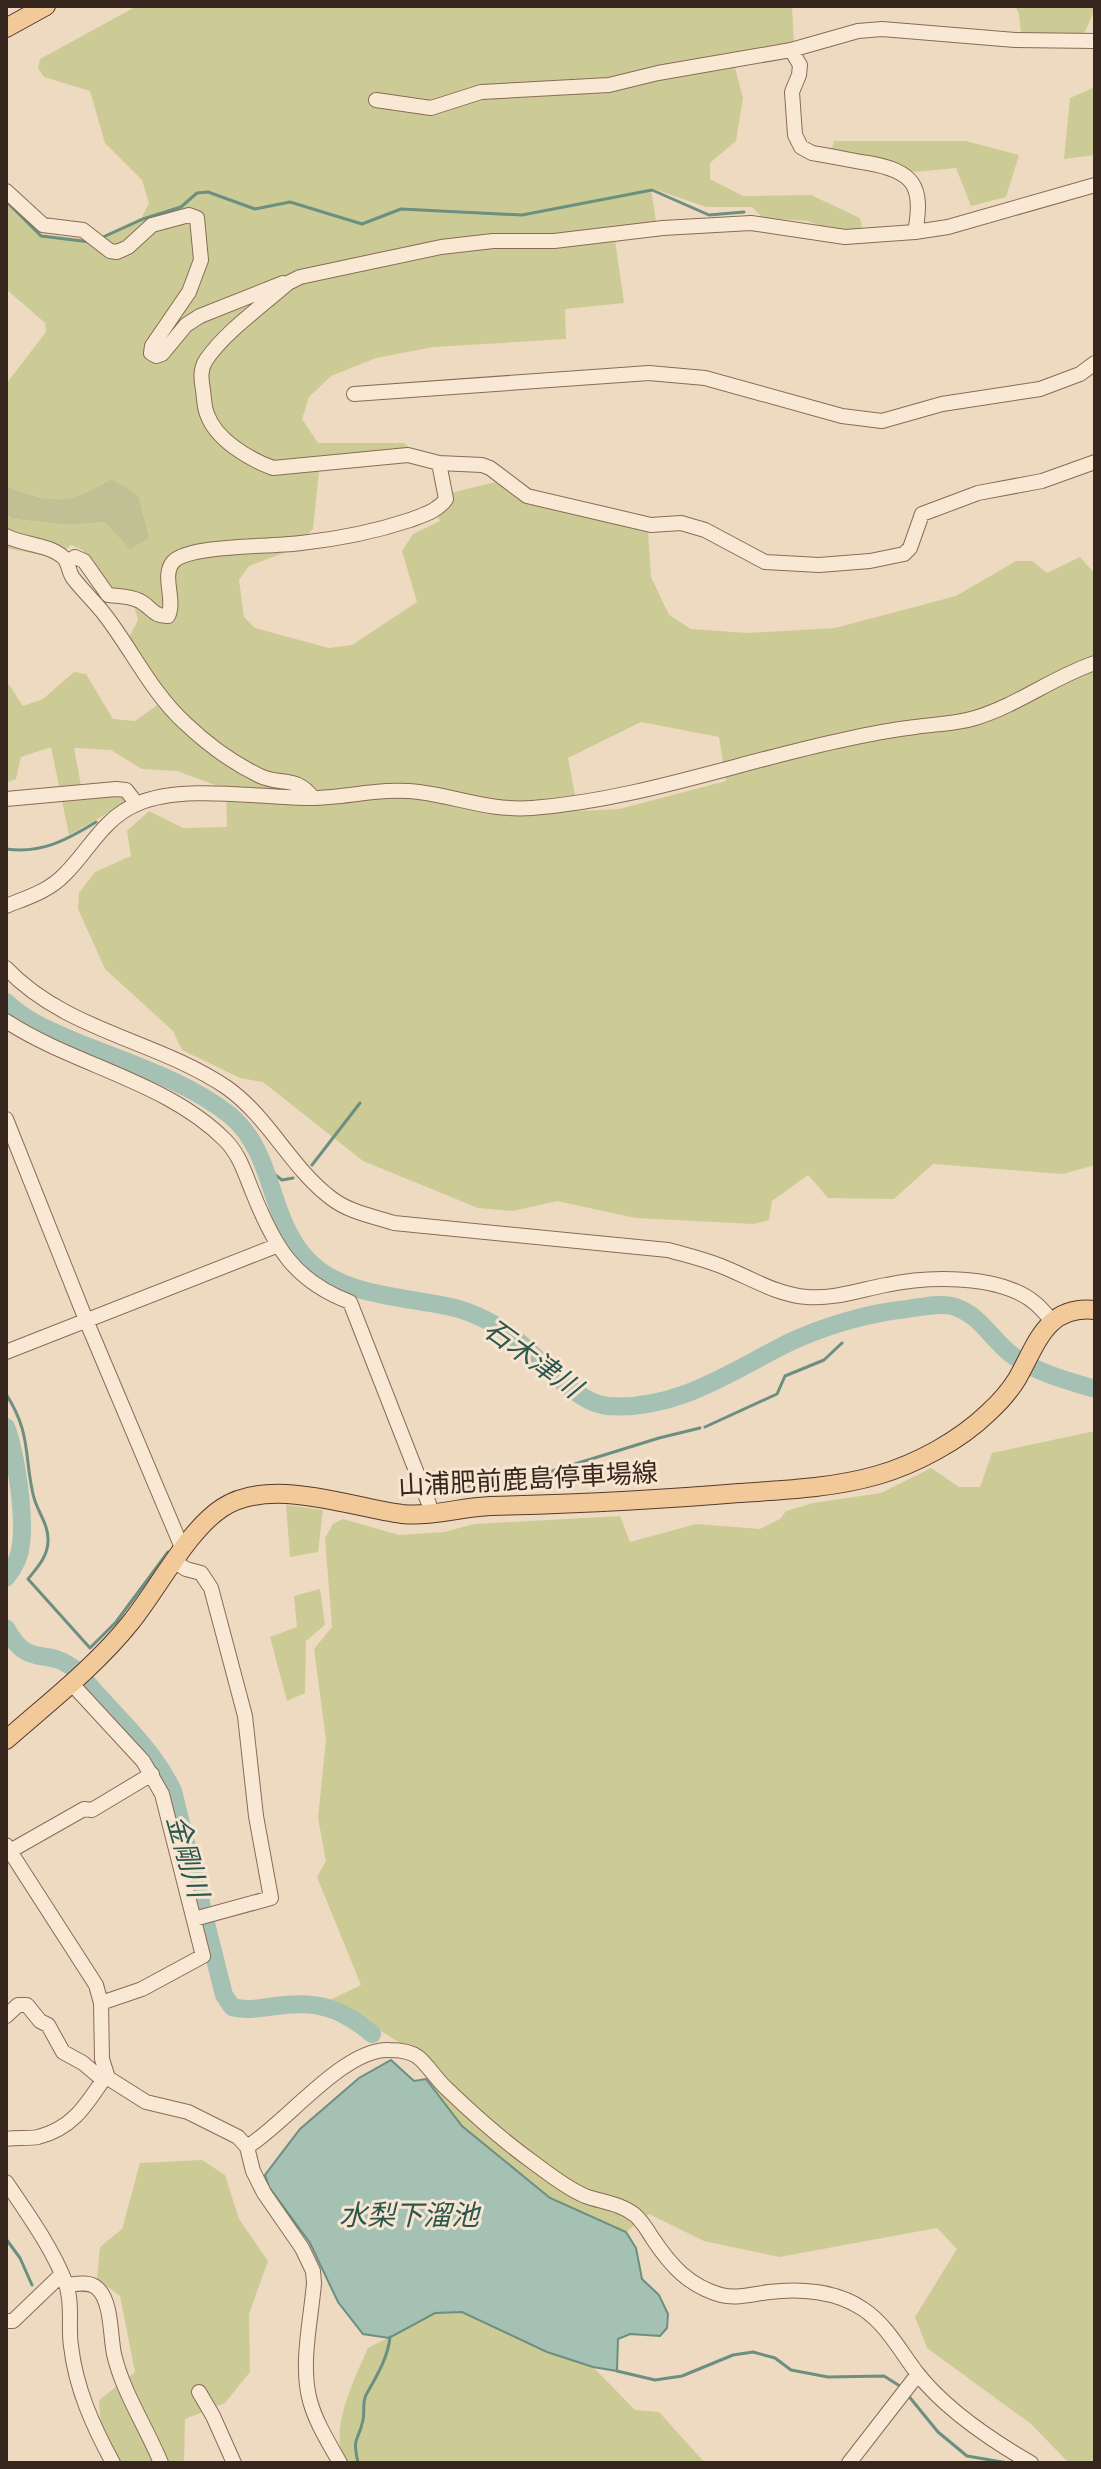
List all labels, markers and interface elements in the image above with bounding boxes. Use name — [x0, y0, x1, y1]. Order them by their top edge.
water label: 石木津川 — [474, 1309, 592, 1411]
street label: 山浦肥前鹿島停車場線 — [397, 1453, 659, 1507]
water label: 金剛川 — [154, 1810, 220, 1906]
water label: 水梨下溜池 — [339, 2195, 482, 2238]

